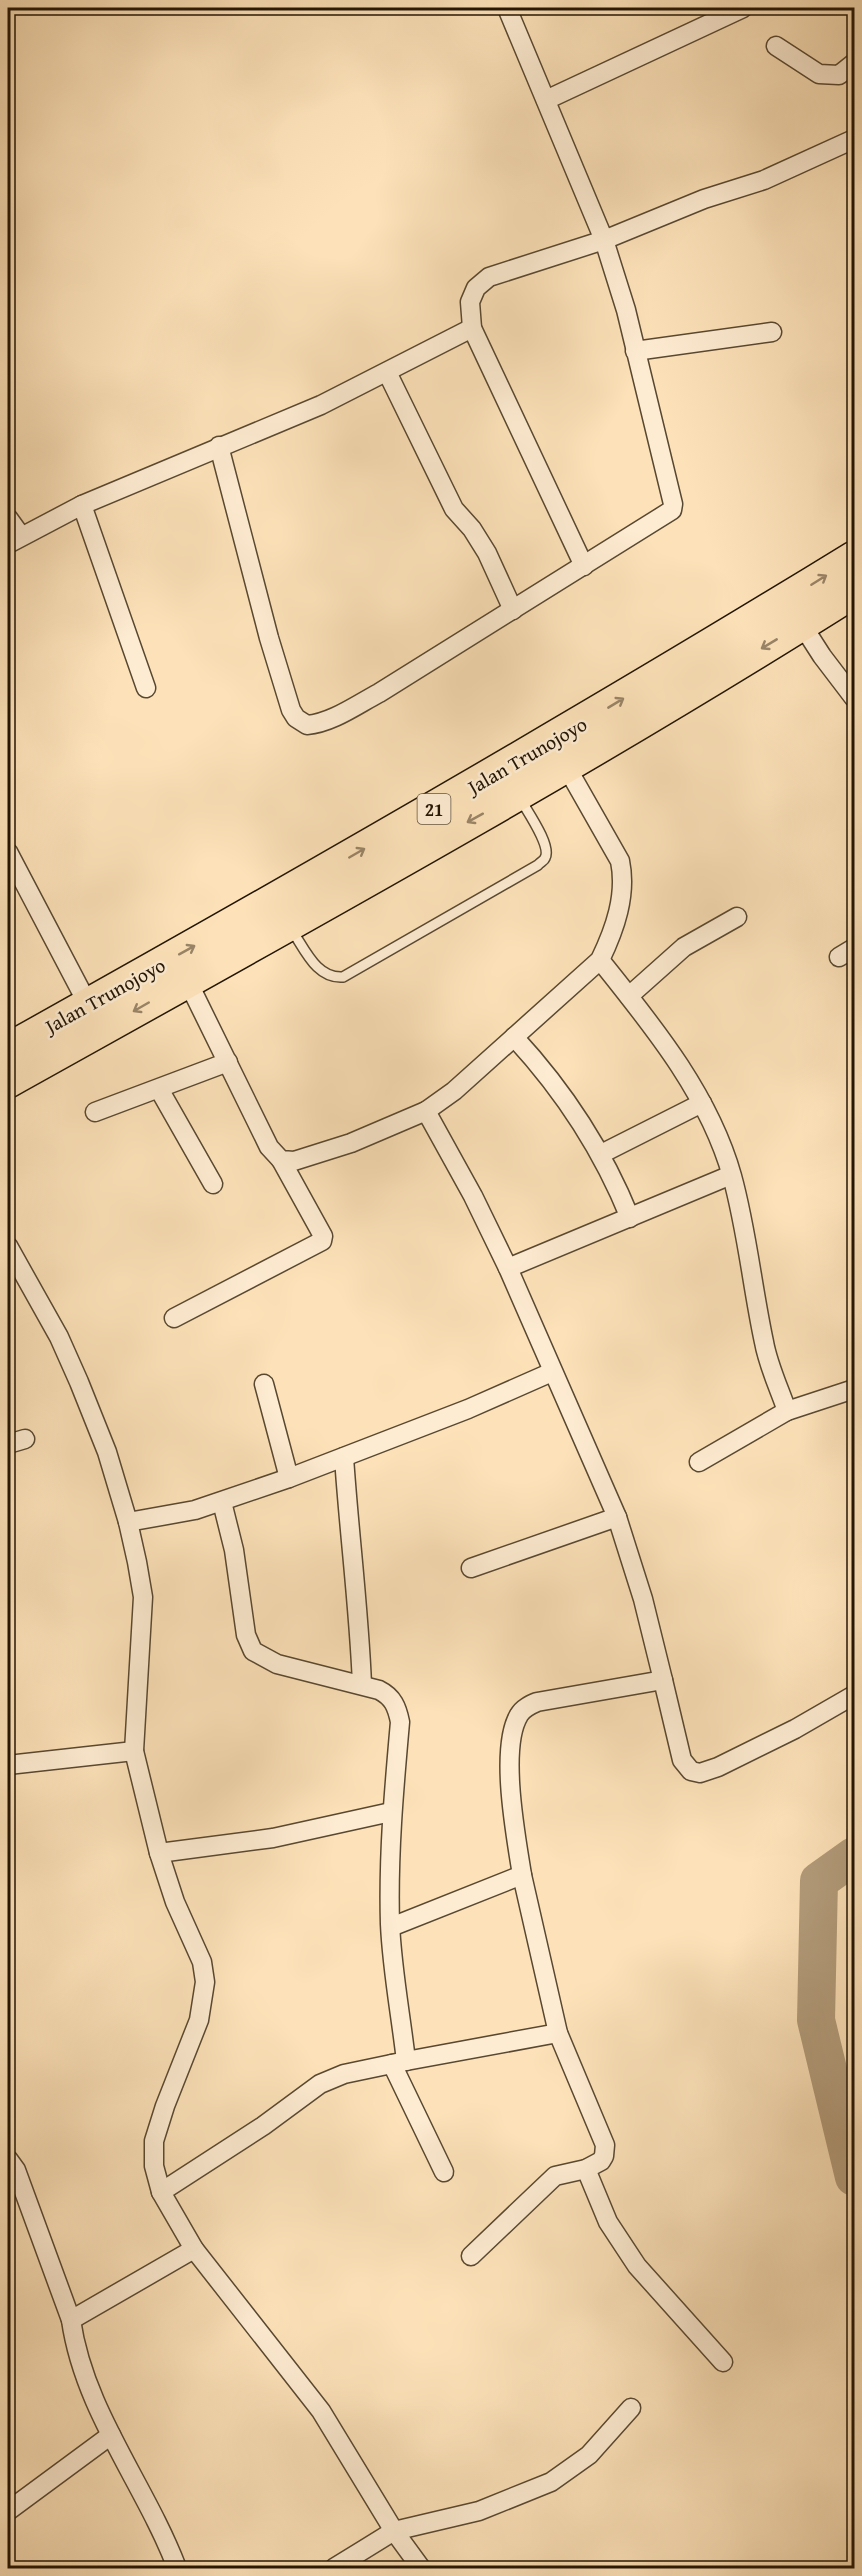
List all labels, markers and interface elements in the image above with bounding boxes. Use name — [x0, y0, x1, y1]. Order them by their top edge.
one-way arrow — [810, 574, 827, 586]
one-way arrow — [761, 638, 778, 650]
one-way arrow — [607, 696, 624, 708]
street label: Jalan Trunojoyo — [459, 709, 592, 802]
road number: 21 — [418, 794, 450, 824]
one-way arrow — [467, 812, 484, 824]
one-way arrow — [348, 847, 365, 859]
one-way arrow — [178, 944, 195, 956]
street label: Jalan Trunojoyo — [37, 950, 170, 1042]
one-way arrow — [132, 1002, 150, 1013]

